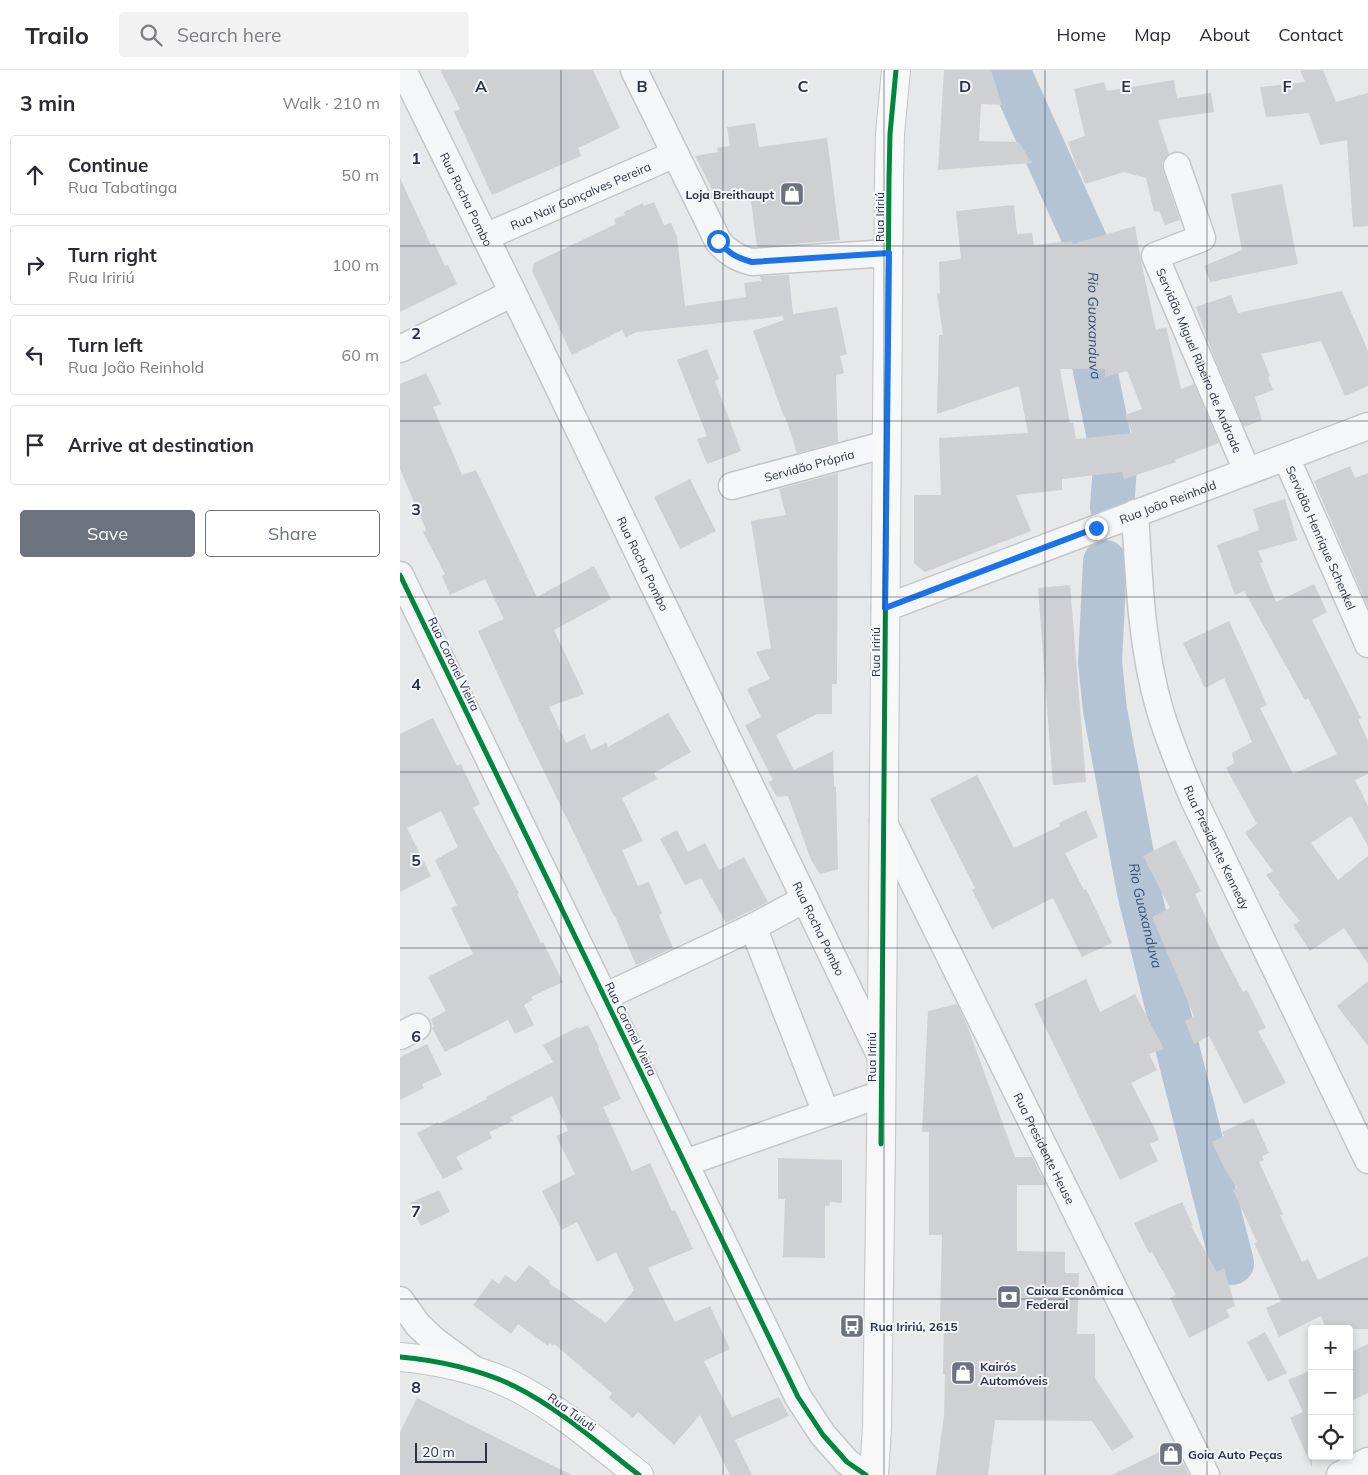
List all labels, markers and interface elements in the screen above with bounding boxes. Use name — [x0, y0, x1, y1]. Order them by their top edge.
search box — [119, 12, 469, 57]
text: Trailo — [25, 20, 89, 50]
icon: search — [137, 21, 165, 49]
text: Search here — [177, 23, 281, 47]
text: Home — [1056, 23, 1106, 46]
text: Map — [1134, 23, 1171, 46]
text: About — [1199, 23, 1250, 46]
text: Contact — [1278, 23, 1343, 46]
text: A — [475, 76, 487, 96]
text: B — [636, 76, 648, 96]
text: C — [798, 76, 809, 96]
text: D — [959, 76, 971, 96]
text: E — [1121, 76, 1131, 96]
text: F — [1282, 76, 1292, 96]
text: 3 min — [20, 90, 75, 116]
text: Walk · 210 m — [282, 93, 380, 113]
text: 1 — [411, 148, 421, 168]
street label: Rua Rocha Pombo — [437, 150, 496, 249]
text: Continue — [68, 153, 148, 177]
street label: Rua Nair Gonçalves Pereira — [508, 158, 653, 233]
icon: ahead — [21, 161, 49, 189]
text: 50 m — [342, 165, 379, 185]
text: Rua Tabatinga — [68, 177, 177, 197]
shop icon: Loja Breithaupt — [779, 181, 805, 207]
place label: Loja Breithaupt — [685, 187, 774, 202]
street label: Rua Iririú — [872, 192, 887, 242]
route start — [707, 230, 730, 253]
text: Turn right — [68, 243, 157, 267]
icon: right — [21, 251, 49, 279]
text: 100 m — [332, 255, 379, 275]
street label: Servidão Miguel Ribeiro de Andrade — [1153, 266, 1246, 455]
text: Rua Iririú — [68, 267, 135, 287]
water label: Rio Guaxanduva — [1084, 272, 1106, 381]
text: 2 — [411, 323, 421, 343]
text: Turn left — [68, 333, 143, 357]
icon: left — [21, 341, 49, 369]
text: 60 m — [342, 345, 379, 365]
text: Rua João Reinhold — [68, 357, 204, 377]
icon: arrive — [21, 431, 49, 459]
text: Arrive at destination — [68, 433, 254, 457]
street label: Servidão Própria — [762, 446, 856, 484]
street label: Servidão Henrique Schenkel — [1283, 463, 1359, 612]
street label: Rua João Reinhold — [1117, 476, 1218, 527]
text: 3 — [411, 499, 421, 519]
button: Save — [20, 510, 195, 557]
button: Share — [205, 510, 380, 557]
street label: Rua Rocha Pombo — [614, 514, 673, 613]
route end — [1085, 517, 1108, 540]
street label: Rua Coronel Vieira — [425, 614, 483, 714]
street label: Rua Iririú — [868, 627, 883, 677]
text: 4 — [411, 674, 421, 694]
street label: Rua Presidente Kennedy — [1181, 783, 1253, 912]
text: 5 — [411, 850, 421, 870]
water label: Rio Guaxanduva — [1125, 861, 1166, 970]
street label: Rua Rocha Pombo — [790, 879, 848, 978]
street label: Rua Coronel Vieira — [602, 979, 660, 1079]
text: 6 — [411, 1026, 421, 1046]
street label: Rua Iririú — [864, 1032, 879, 1082]
street label: Rua Presidente Heuse — [1011, 1090, 1079, 1207]
text: 7 — [411, 1201, 421, 1221]
place label: Caixa Econômica Federal — [1026, 1283, 1124, 1312]
bank icon: Caixa Econômica Federal — [996, 1284, 1022, 1310]
bus stop icon: Rua Iririú, 2615 — [839, 1313, 865, 1339]
place label: Rua Iririú, 2615 — [870, 1319, 958, 1334]
map controls — [1308, 1325, 1353, 1460]
button: + — [1308, 1325, 1353, 1370]
place label: Kairós Automóveis — [980, 1359, 1048, 1388]
shop icon: Kairós Automóveis — [950, 1360, 976, 1386]
button: − — [1308, 1370, 1353, 1415]
text: 8 — [411, 1377, 421, 1397]
street label: Rua Tuiuti — [545, 1390, 599, 1435]
button: locate — [1308, 1415, 1353, 1460]
scale bar — [415, 1440, 488, 1463]
shop icon: Goia Auto Peças — [1158, 1441, 1184, 1467]
text: 20 m — [422, 1443, 455, 1461]
place label: Goia Auto Peças — [1188, 1447, 1283, 1462]

